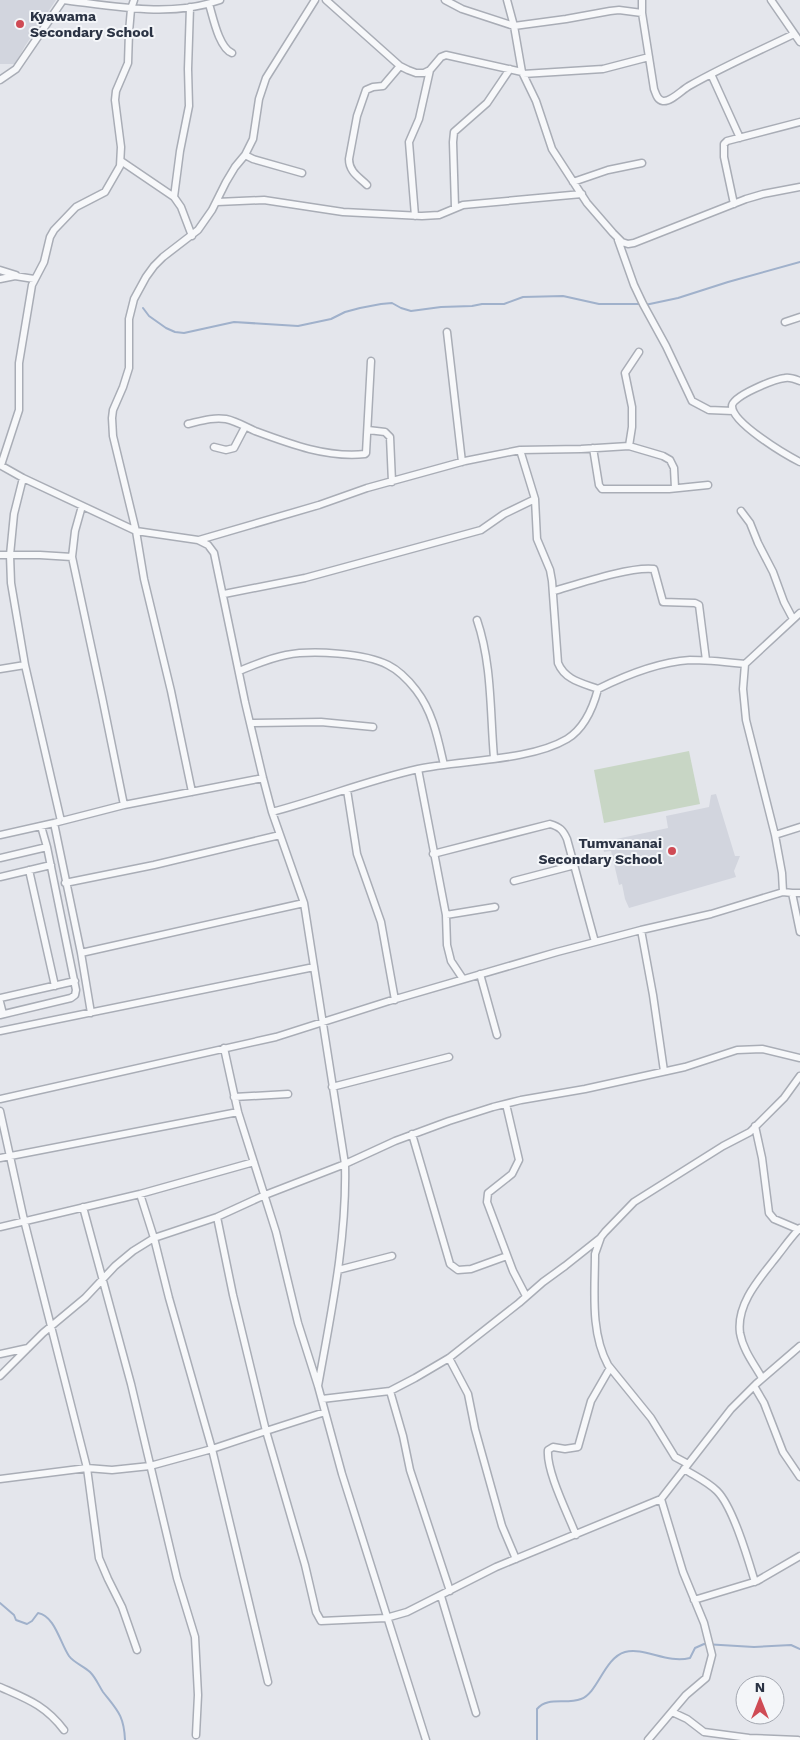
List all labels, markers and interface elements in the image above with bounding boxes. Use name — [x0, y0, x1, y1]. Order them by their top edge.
place label: Kyawama Secondary School — [30, 8, 154, 40]
marker: Kyawama Secondary School — [14, 18, 26, 30]
place label: Tumvananai Secondary School — [538, 835, 662, 867]
marker: Tumvananai Secondary School — [666, 845, 678, 857]
north arrow — [735, 1675, 785, 1725]
text: N — [755, 1679, 765, 1695]

